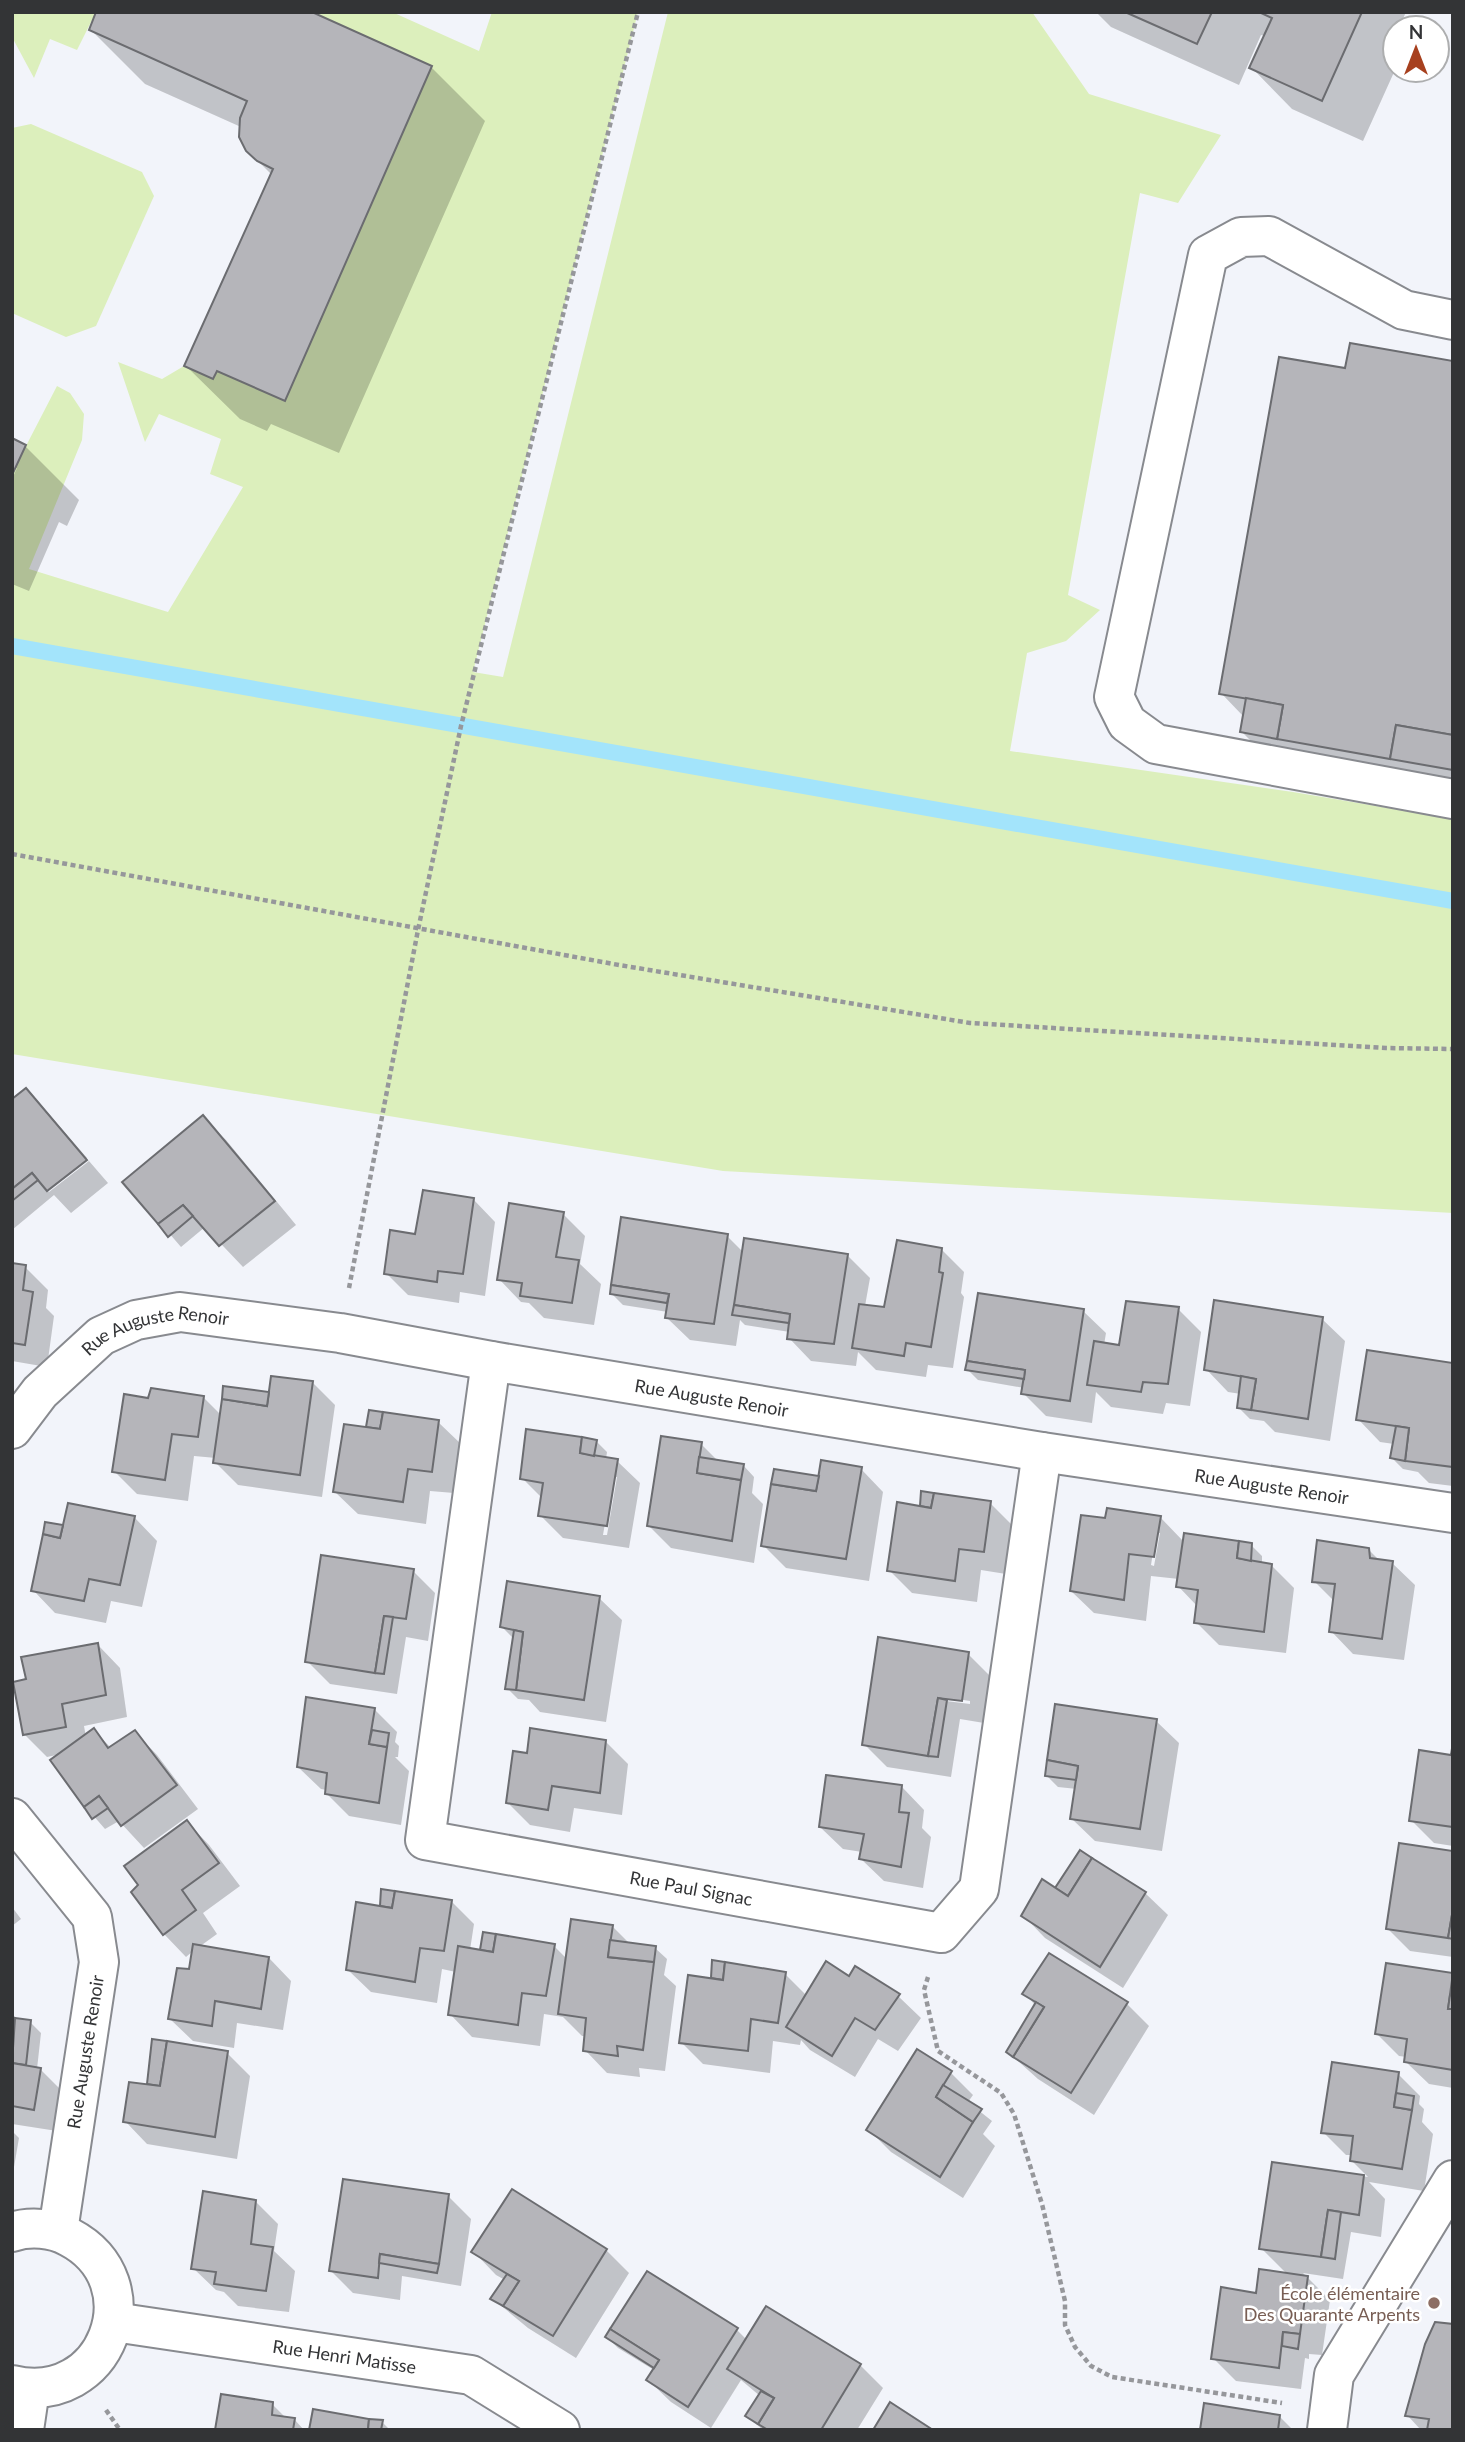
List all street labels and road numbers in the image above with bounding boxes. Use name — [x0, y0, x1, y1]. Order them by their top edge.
street label: Rue Auguste Renoir — [77, 1301, 231, 1360]
street label: Rue Auguste Renoir — [633, 1374, 791, 1421]
street label: Rue Auguste Renoir — [1193, 1464, 1351, 1508]
street label: Rue Paul Signac — [628, 1866, 755, 1910]
street label: Rue Auguste Renoir — [62, 1973, 108, 2131]
street label: Rue Henri Matisse — [271, 2335, 418, 2378]

